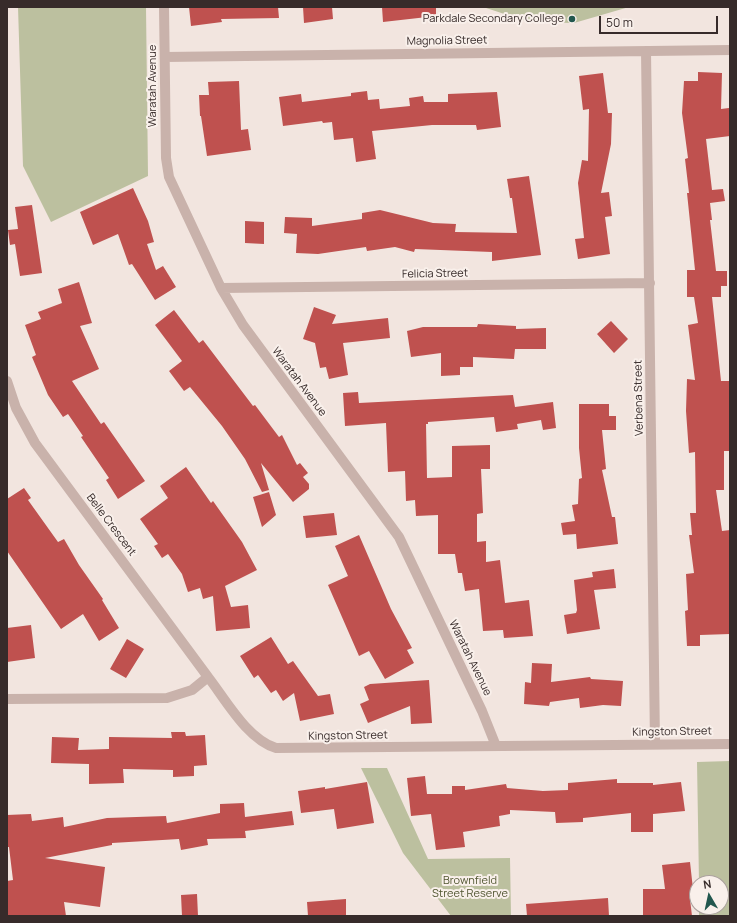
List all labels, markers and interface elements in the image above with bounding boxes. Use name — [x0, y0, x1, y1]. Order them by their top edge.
scale bar — [601, 8, 720, 34]
place label: Parkdale Secondary College — [423, 12, 564, 26]
marker: Parkdale Secondary College — [567, 14, 577, 24]
text: 50 m — [606, 14, 633, 31]
street label: Magnolia Street — [407, 34, 487, 48]
street label: Waratah Avenue — [146, 45, 160, 127]
street label: Felicia Street — [402, 267, 468, 281]
street label: Waratah Avenue — [269, 345, 329, 419]
street label: Verbena Street — [632, 360, 646, 436]
street label: Belle Crescent — [83, 491, 139, 559]
street label: Waratah Avenue — [446, 618, 494, 698]
street label: Kingston Street — [632, 725, 712, 739]
street label: Kingston Street — [308, 729, 388, 743]
park label: Brownfield Street Reserve — [432, 874, 508, 900]
north arrow — [689, 875, 729, 915]
text: N — [702, 876, 712, 892]

